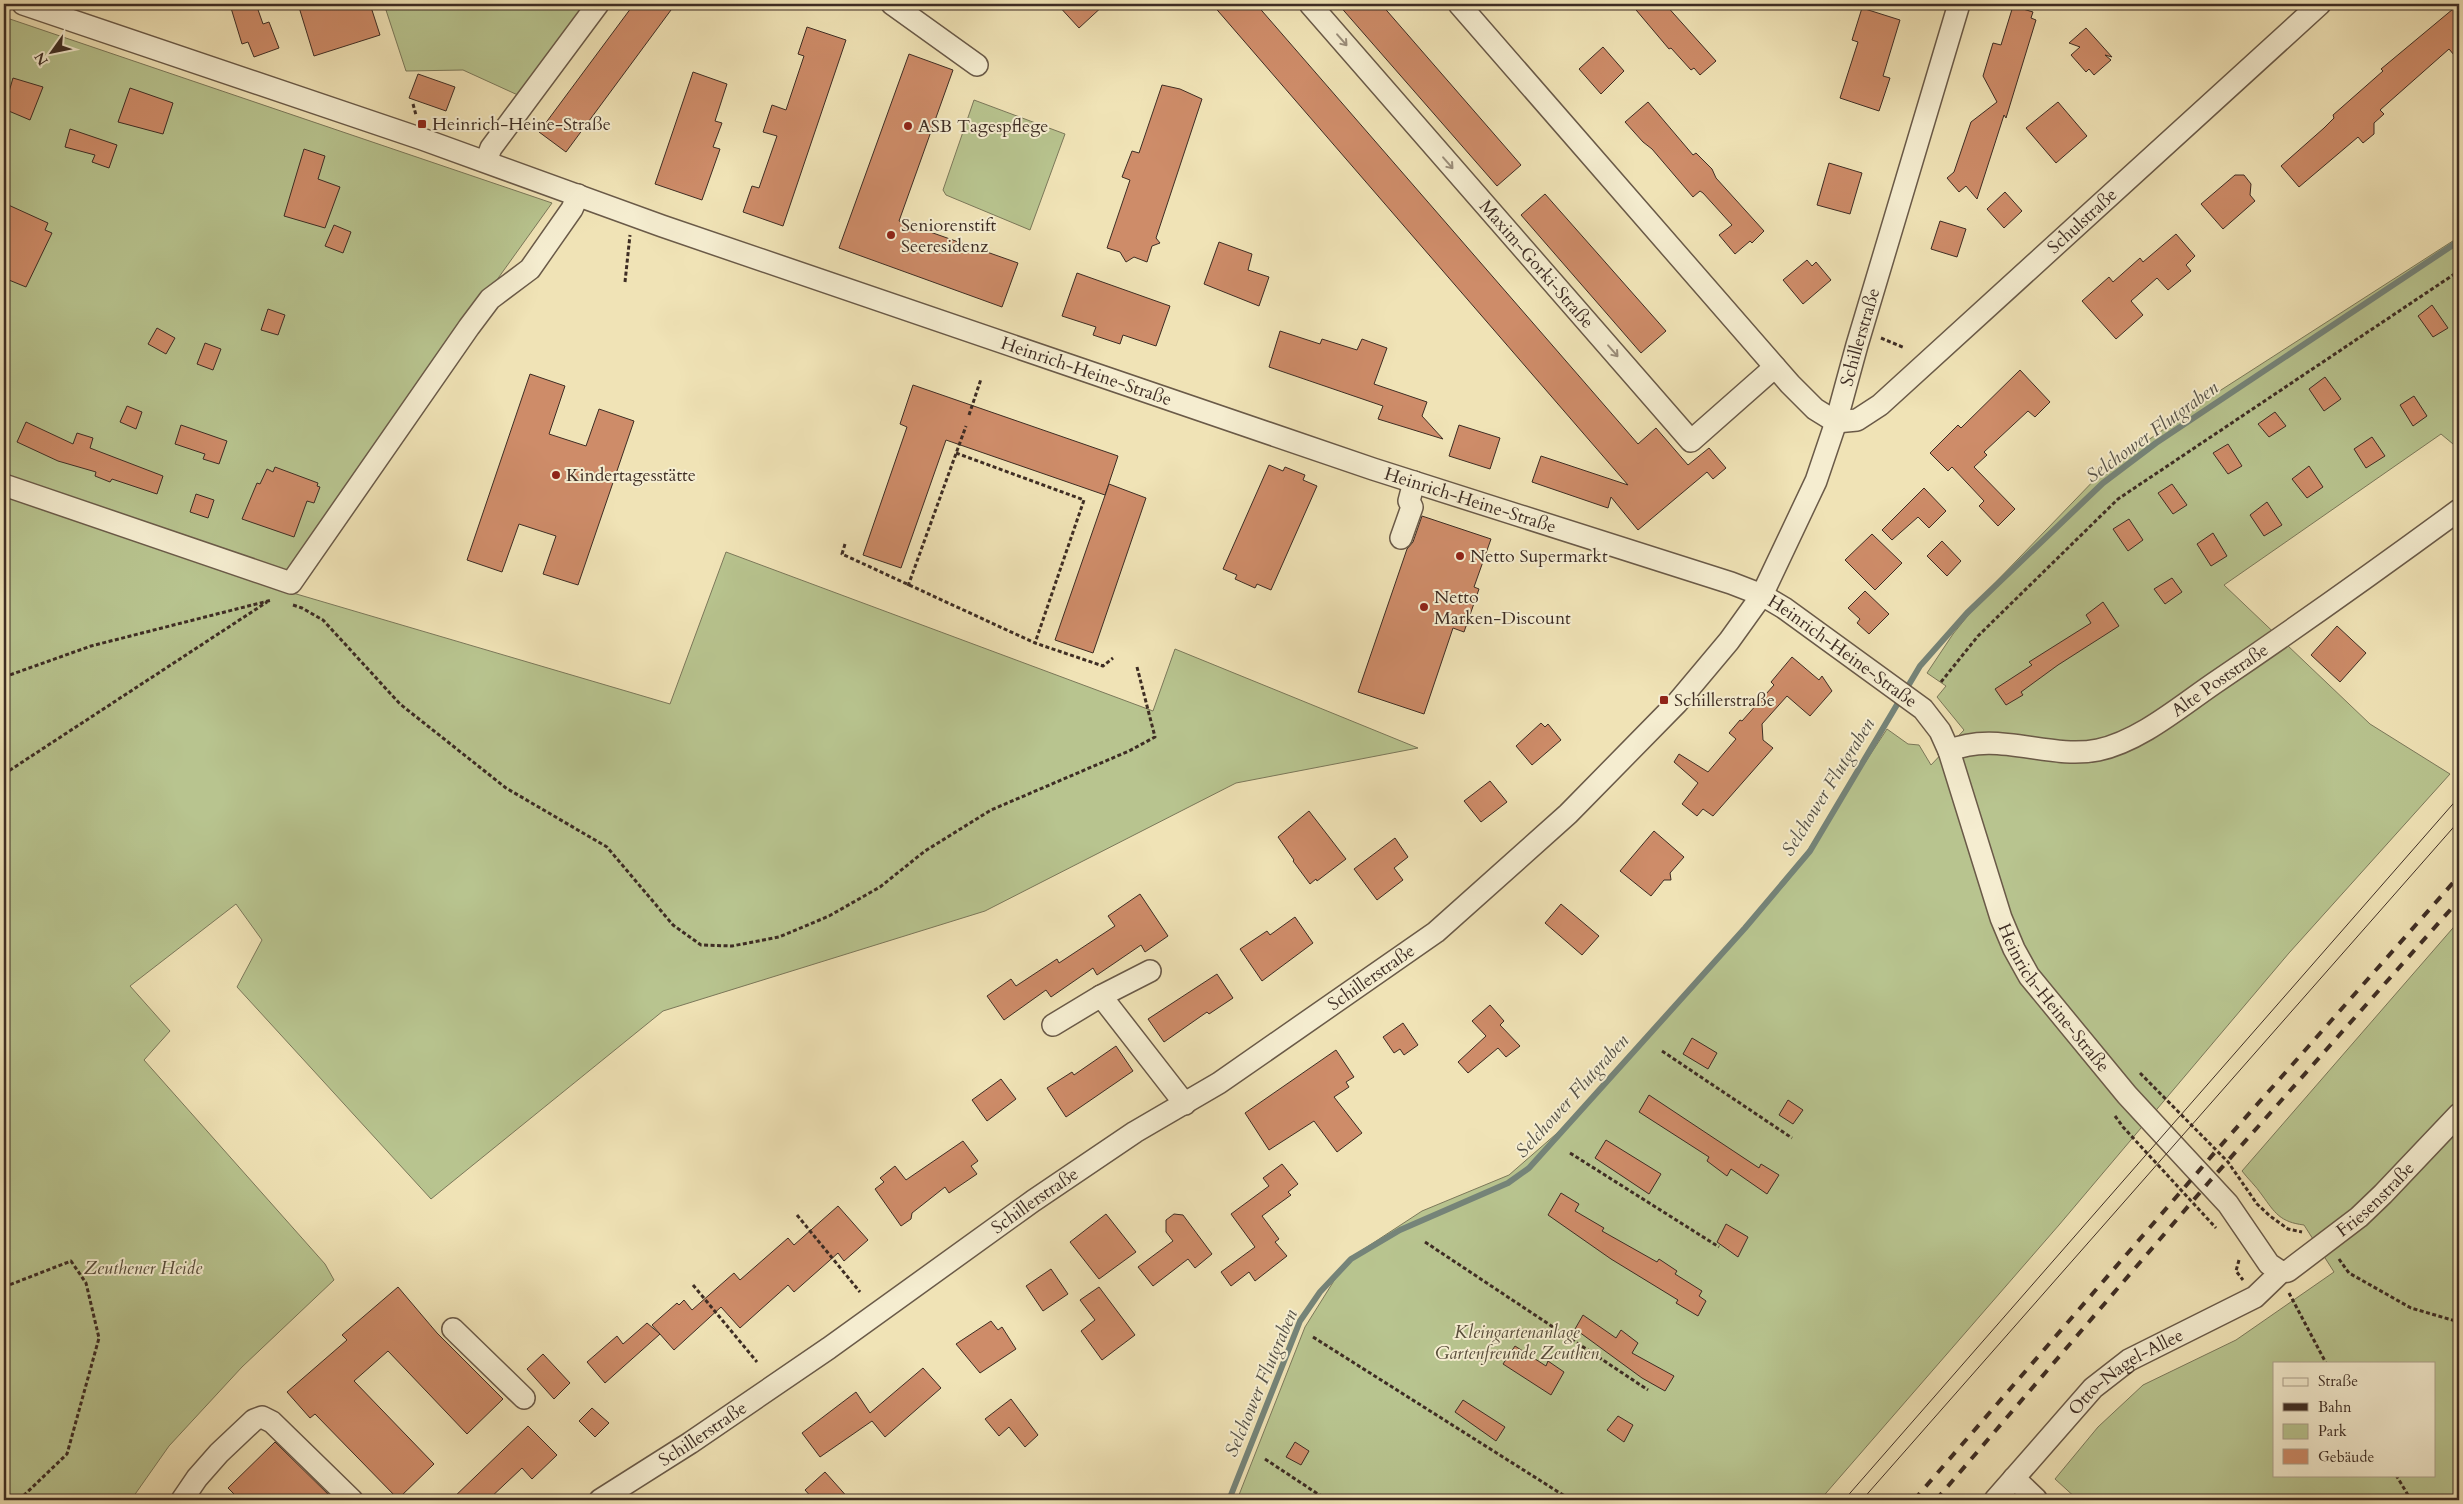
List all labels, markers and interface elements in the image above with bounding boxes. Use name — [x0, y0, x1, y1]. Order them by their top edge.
north arrow — [28, 28, 78, 78]
one-way arrow — [1336, 34, 1347, 47]
text: N — [30, 49, 53, 69]
place label: Heinrich-Heine-Straße — [432, 112, 611, 137]
place label: ASB Tagespflege — [918, 114, 1048, 139]
marker: Heinrich-Heine-Straße — [416, 118, 428, 130]
marker: ASB Tagespflege — [902, 120, 914, 132]
one-way arrow — [1443, 156, 1454, 169]
street label: Schulstraße — [2042, 182, 2123, 259]
street label: Maxim-Gorki-Straße — [1474, 194, 1600, 334]
place label: Seniorenstift Seeresidenz — [901, 213, 996, 259]
marker: Seniorenstift Seeresidenz — [885, 229, 897, 241]
street label: Schillerstraße — [1834, 285, 1886, 389]
street label: Heinrich-Heine-Straße — [998, 330, 1175, 412]
one-way arrow — [1607, 345, 1619, 358]
water label: Selchower Flutgraben — [2080, 375, 2224, 489]
street label: Heinrich-Heine-Straße — [1381, 461, 1559, 539]
place label: Kindertagesstätte — [566, 463, 696, 488]
marker: Kindertagesstätte — [550, 469, 562, 481]
place label: Netto Supermarkt — [1470, 544, 1608, 569]
marker: Netto Supermarkt — [1454, 550, 1466, 562]
place label: Netto Marken-Discount — [1434, 585, 1571, 631]
street label: Heinrich-Heine-Straße — [1763, 589, 1923, 713]
marker: Netto Marken-Discount — [1418, 601, 1430, 613]
street label: Alte Poststraße — [2166, 637, 2273, 723]
place label: Schillerstraße — [1674, 688, 1775, 713]
marker: Schillerstraße — [1658, 694, 1670, 706]
water label: Selchower Flutgraben — [1775, 712, 1881, 861]
street label: Heinrich-Heine-Straße — [1992, 919, 2116, 1077]
street label: Schillerstraße — [1322, 938, 1420, 1016]
water label: Selchower Flutgraben — [1509, 1028, 1635, 1163]
street label: Friesenstraße — [2331, 1156, 2420, 1243]
street label: Schillerstraße — [986, 1161, 1083, 1240]
park label: Zeuthener Heide — [84, 1256, 203, 1281]
water label: Selchower Flutgraben — [1218, 1305, 1304, 1461]
park label: Kleingartenanlage Gartenfreunde Zeuthen — [1435, 1320, 1599, 1366]
street label: Otto-Nagel-Allee — [2062, 1322, 2187, 1421]
legend — [2273, 1362, 2436, 1476]
text: Straße — [2318, 1371, 2358, 1391]
street label: Schillerstraße — [654, 1395, 752, 1472]
text: Bahn — [2318, 1397, 2352, 1417]
text: Park — [2318, 1421, 2347, 1441]
text: Gebäude — [2318, 1447, 2375, 1467]

